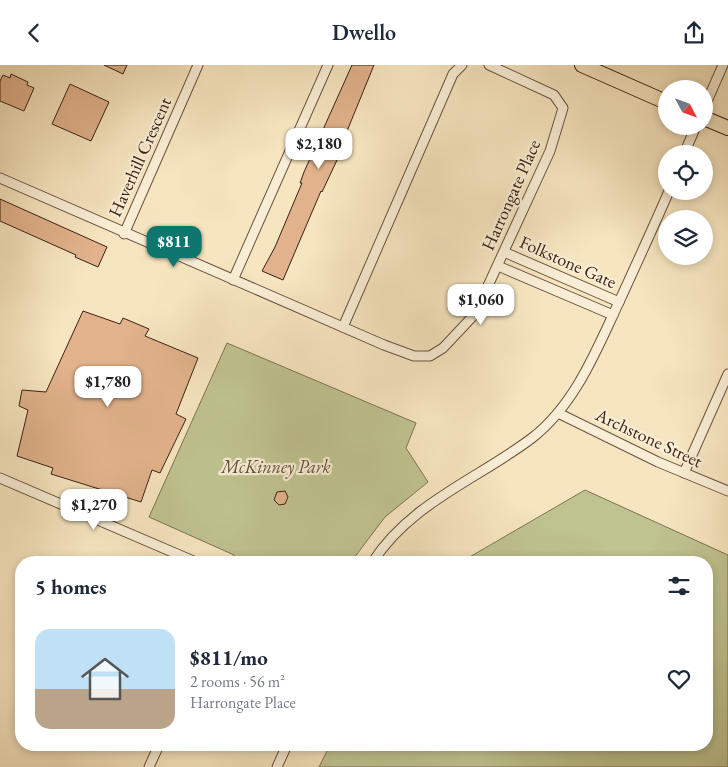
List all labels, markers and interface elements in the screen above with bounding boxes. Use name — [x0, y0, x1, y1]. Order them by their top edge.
text: Dwello — [332, 18, 396, 47]
icon: back — [20, 19, 48, 47]
icon: share — [680, 19, 708, 47]
north arrow — [658, 80, 712, 135]
map controls — [658, 80, 713, 265]
street label: Haverhill Crescent — [103, 93, 176, 220]
pin: $2,180 — [278, 127, 360, 170]
text: $2,180 — [296, 133, 342, 154]
street label: Harrongate Place — [476, 136, 545, 254]
button: locate — [658, 145, 713, 200]
button: layers — [658, 210, 713, 265]
pin: $811 — [144, 225, 204, 268]
street label: Folkstone Gate — [516, 230, 620, 293]
text: $811 — [158, 231, 190, 252]
pin: $1,060 — [440, 283, 522, 326]
text: $1,060 — [458, 289, 504, 310]
pin: $1,780 — [67, 365, 149, 408]
text: $1,780 — [85, 371, 131, 392]
street label: Archstone Street — [591, 402, 707, 472]
park label: McKinney Park — [220, 455, 331, 479]
pin: $1,270 — [53, 489, 135, 531]
text: $1,270 — [71, 494, 117, 515]
icon: filters — [665, 572, 693, 600]
text: 5 homes — [35, 573, 107, 600]
text: $811/mo — [190, 644, 268, 671]
icon: home — [75, 649, 135, 709]
icon: heart — [665, 665, 693, 693]
text: 2 rooms · 56 m² — [190, 671, 285, 692]
text: Harrongate Place — [190, 692, 296, 713]

